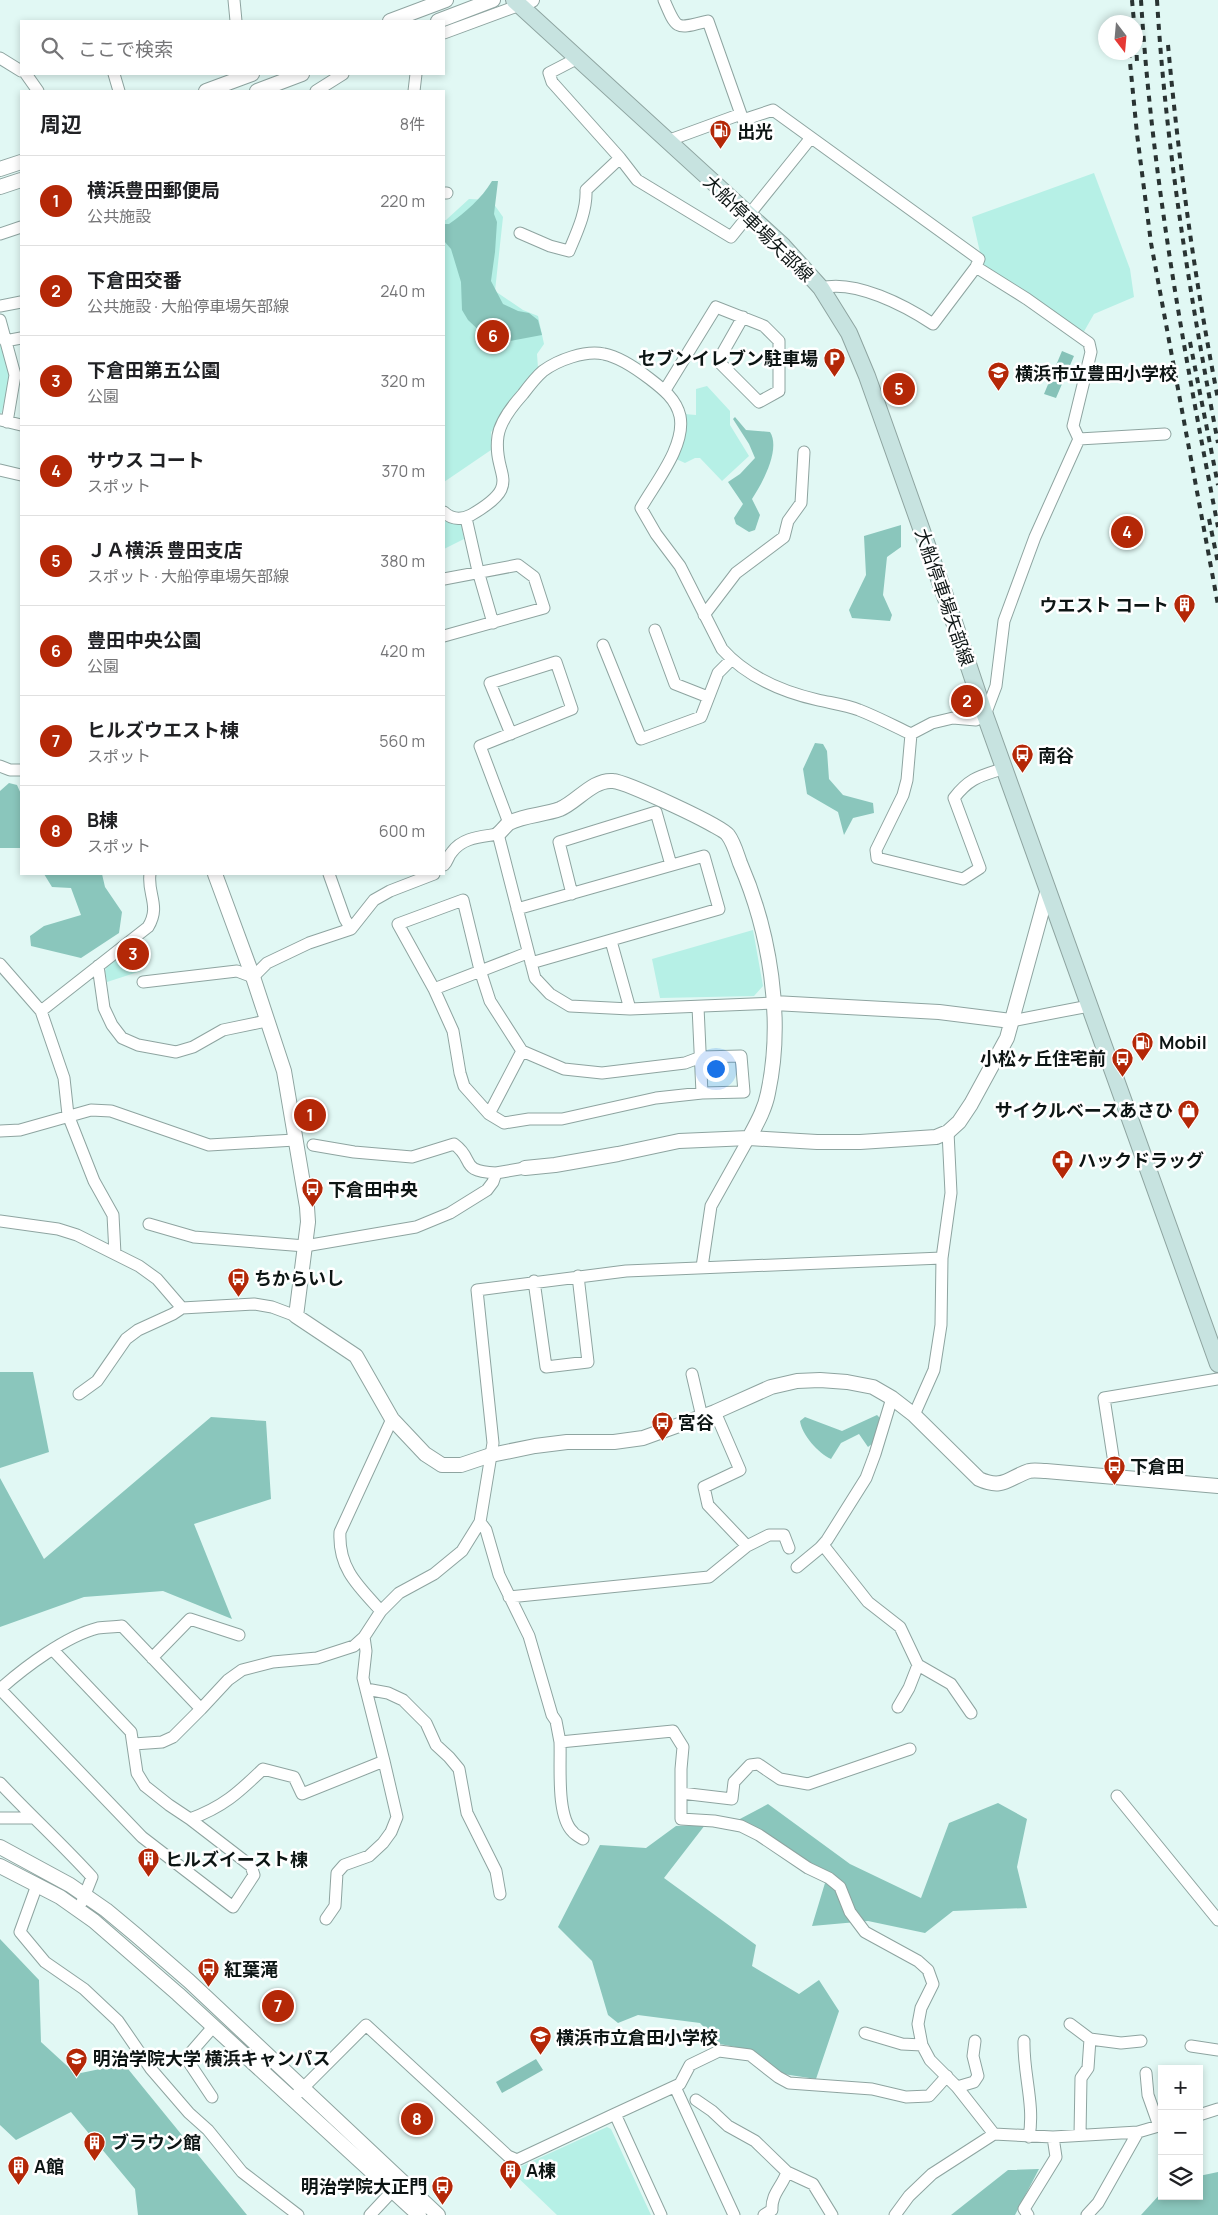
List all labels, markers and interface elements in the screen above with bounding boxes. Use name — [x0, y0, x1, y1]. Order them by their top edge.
north arrow — [1098, 15, 1143, 60]
search box — [20, 20, 445, 75]
icon: search — [38, 34, 66, 62]
text: ここで検索 — [78, 36, 173, 62]
text: 周辺 — [40, 110, 82, 138]
text: 8件 — [400, 113, 425, 135]
fuel station icon: 出光 — [709, 119, 733, 150]
place label: 出光 — [737, 119, 773, 143]
street label: 大船停車場矢部線 — [699, 169, 819, 287]
text: 横浜豊田郵便局 — [87, 177, 220, 203]
text: 1 — [52, 190, 60, 212]
text: 220 m — [380, 190, 425, 212]
text: 公共施設 — [87, 205, 151, 227]
text: 下倉田交番 — [87, 267, 182, 293]
text: 2 — [51, 280, 61, 302]
text: 240 m — [380, 280, 425, 302]
text: 公共施設 · 大船停車場矢部線 — [87, 295, 289, 317]
pin: 6 — [477, 317, 509, 355]
place label: セブンイレブン駐車場 — [638, 346, 818, 370]
parking icon: セブンイレブン駐車場 — [822, 346, 846, 377]
text: 下倉田第五公園 — [87, 357, 220, 383]
school or university icon: 横浜市立豊田小学校 — [987, 361, 1011, 392]
place label: 横浜市立豊田小学校 — [1015, 361, 1177, 385]
text: 3 — [51, 370, 61, 392]
text: 320 m — [381, 370, 425, 392]
pin: 5 — [883, 370, 915, 408]
text: 公園 — [87, 385, 119, 407]
text: サウス コート — [87, 447, 205, 473]
text: 4 — [51, 460, 61, 482]
text: 370 m — [382, 460, 425, 482]
text: スポット — [87, 475, 151, 497]
pin: 4 — [1111, 513, 1143, 551]
street label: 大船停車場矢部線 — [910, 525, 980, 669]
text: ＪＡ横浜 豊田支店 — [87, 537, 243, 563]
text: 5 — [51, 550, 61, 572]
text: 380 m — [380, 550, 425, 572]
text: スポット · 大船停車場矢部線 — [87, 565, 289, 587]
place label: ウエスト コート — [1039, 593, 1169, 617]
building icon: ウエスト コート — [1173, 593, 1197, 624]
text: 豊田中央公園 — [87, 627, 201, 653]
text: 6 — [51, 640, 61, 662]
text: 420 m — [380, 640, 425, 662]
text: 公園 — [87, 655, 119, 677]
pin: 2 — [951, 682, 983, 720]
text: ヒルズウエスト棟 — [87, 717, 239, 743]
text: 7 — [52, 730, 60, 752]
text: 560 m — [379, 730, 425, 752]
bus stop icon: 南谷 — [1010, 743, 1034, 774]
place label: 南谷 — [1038, 743, 1074, 767]
text: スポット — [87, 745, 151, 767]
text: B棟 — [87, 807, 118, 833]
text: 8 — [51, 820, 61, 842]
text: 600 m — [379, 820, 425, 842]
text: スポット — [87, 835, 151, 857]
pin: 3 — [117, 935, 149, 973]
fuel station icon: Mobil — [1131, 1030, 1155, 1061]
place label: Mobil — [1159, 1030, 1207, 1054]
place label: 小松ヶ丘住宅前 — [980, 1046, 1106, 1070]
bus stop icon: 小松ヶ丘住宅前 — [1110, 1046, 1134, 1077]
your location — [703, 1056, 729, 1082]
pin: 1 — [294, 1096, 326, 1134]
place label: サイクルベースあさひ — [995, 1098, 1173, 1122]
shop icon: サイクルベースあさひ — [1177, 1098, 1201, 1129]
pharmacy icon: ハックドラッグ — [1050, 1148, 1074, 1179]
place label: ハックドラッグ — [1078, 1148, 1204, 1172]
bus stop icon: 下倉田中央 — [300, 1177, 324, 1208]
place label: 下倉田中央 — [328, 1177, 418, 1201]
bus stop icon: ちからいし — [226, 1266, 250, 1297]
place label: ちからいし — [254, 1266, 344, 1290]
bus stop icon: 宮谷 — [650, 1410, 674, 1441]
place label: 宮谷 — [678, 1410, 714, 1434]
bus stop icon: 下倉田 — [1102, 1454, 1126, 1485]
place label: 下倉田 — [1130, 1454, 1184, 1478]
building icon: ヒルズイースト棟 — [137, 1847, 161, 1878]
place label: ヒルズイースト棟 — [165, 1847, 308, 1871]
bus stop icon: 紅葉滝 — [196, 1957, 220, 1988]
place label: 紅葉滝 — [224, 1957, 278, 1981]
pin: 7 — [262, 1987, 294, 2025]
school or university icon: 横浜市立倉田小学校 — [528, 2025, 552, 2056]
place label: 横浜市立倉田小学校 — [556, 2025, 718, 2049]
school or university icon: 明治学院大学 横浜キャンパス — [65, 2046, 89, 2077]
place label: 明治学院大学 横浜キャンパス — [93, 2046, 331, 2070]
map controls — [1158, 2065, 1203, 2200]
button: + — [1158, 2065, 1203, 2110]
pin: 8 — [401, 2100, 433, 2138]
button: − — [1158, 2110, 1203, 2155]
building icon: ブラウン館 — [83, 2130, 107, 2161]
place label: ブラウン館 — [111, 2130, 201, 2154]
building icon: A館 — [6, 2154, 30, 2185]
place label: A館 — [34, 2154, 64, 2178]
button: layers — [1158, 2155, 1203, 2200]
building icon: A棟 — [498, 2158, 522, 2189]
place label: A棟 — [526, 2158, 556, 2182]
place label: 明治学院大正門 — [301, 2174, 427, 2198]
bus stop icon: 明治学院大正門 — [431, 2174, 455, 2205]

